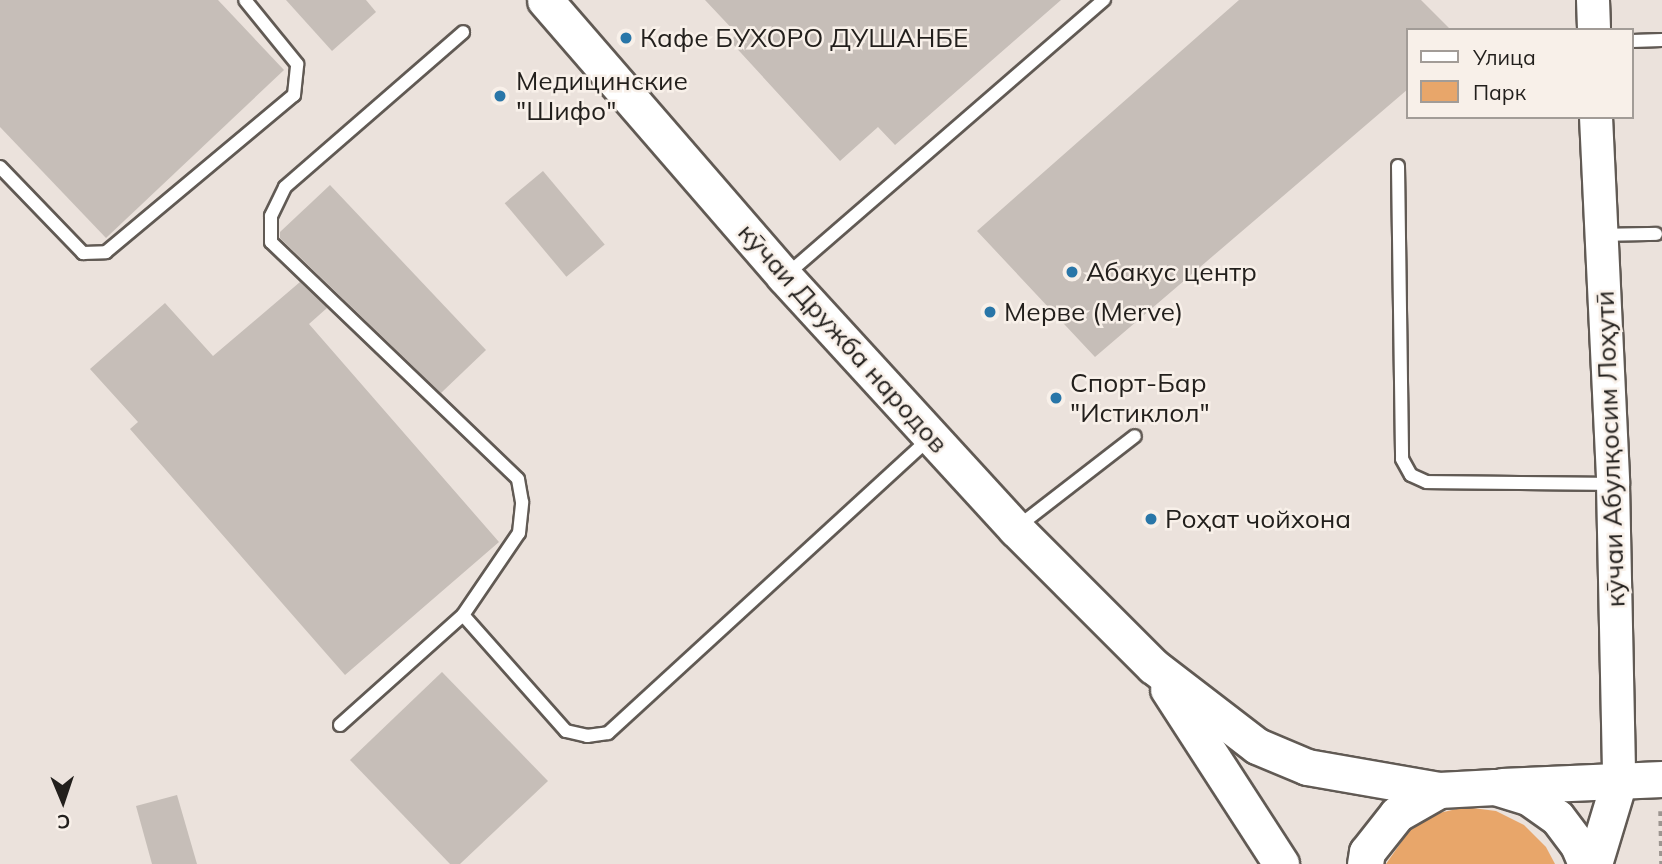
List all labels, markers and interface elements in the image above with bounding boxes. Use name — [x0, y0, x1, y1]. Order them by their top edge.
place label: Кафе БУХОРО ДУШАНБЕ — [640, 22, 968, 54]
legend — [1406, 28, 1634, 119]
marker: Кафе БУХОРО ДУШАНБЕ — [618, 30, 634, 46]
text: Улица — [1473, 44, 1536, 70]
place label: Медицинские "Шифо" — [516, 65, 688, 126]
text: Парк — [1473, 79, 1526, 105]
marker: Медицинские "Шифо" — [490, 86, 510, 106]
street label: кӯчаи Дружба народов — [732, 217, 954, 459]
place label: Абакус центр — [1086, 256, 1257, 288]
marker: Абакус центр — [1064, 264, 1080, 280]
street label: кӯчаи Абулқосим Лоҳутӣ — [1589, 290, 1631, 608]
place label: Мерве (Merve) — [1004, 296, 1183, 328]
marker: Мерве (Merve) — [982, 304, 998, 320]
place label: Спорт-Бар "Истиклол" — [1070, 367, 1210, 428]
marker: Спорт-Бар "Истиклол" — [1048, 390, 1064, 406]
place label: Роҳат чойхона — [1165, 503, 1351, 535]
marker: Роҳат чойхона — [1143, 511, 1159, 527]
north arrow — [28, 766, 98, 836]
text: С — [57, 810, 71, 834]

